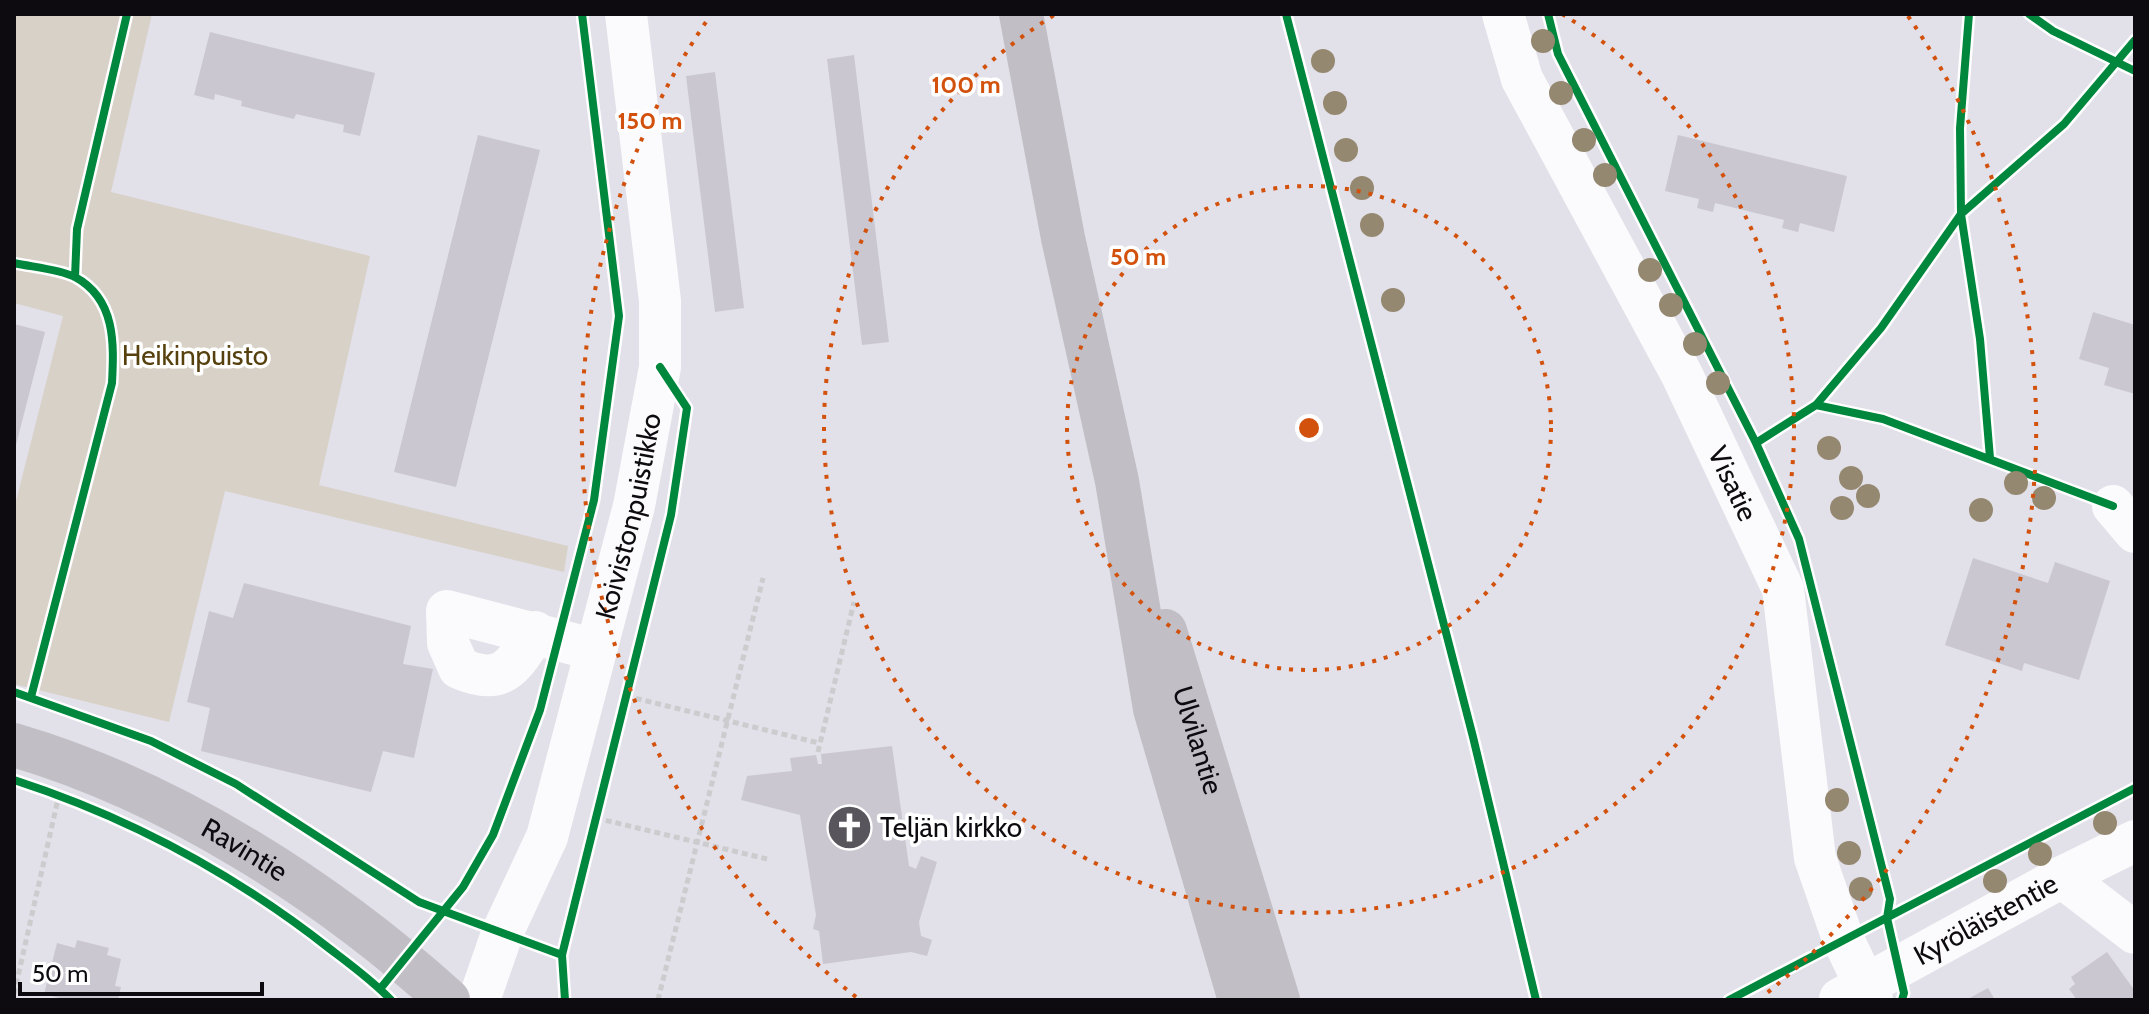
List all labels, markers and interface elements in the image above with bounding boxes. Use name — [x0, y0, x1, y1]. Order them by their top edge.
text: 100 m — [931, 70, 1001, 99]
text: 150 m — [618, 106, 682, 135]
text: 50 m — [1110, 242, 1166, 271]
park label: Heikinpuisto — [122, 338, 268, 372]
street label: Koivistonpuistikko — [588, 410, 668, 623]
centre of rings — [1295, 414, 1323, 442]
street label: Visatie — [1701, 440, 1765, 526]
street label: Ulvilantie — [1166, 682, 1231, 798]
church icon: Teljän kirkko — [825, 803, 873, 851]
place label: Teljän kirkko — [880, 810, 1022, 844]
street label: Ravintie — [196, 811, 294, 888]
street label: Kyröläistentie — [1908, 866, 2063, 972]
scale bar — [20, 946, 262, 996]
text: 50 m — [32, 959, 88, 988]

